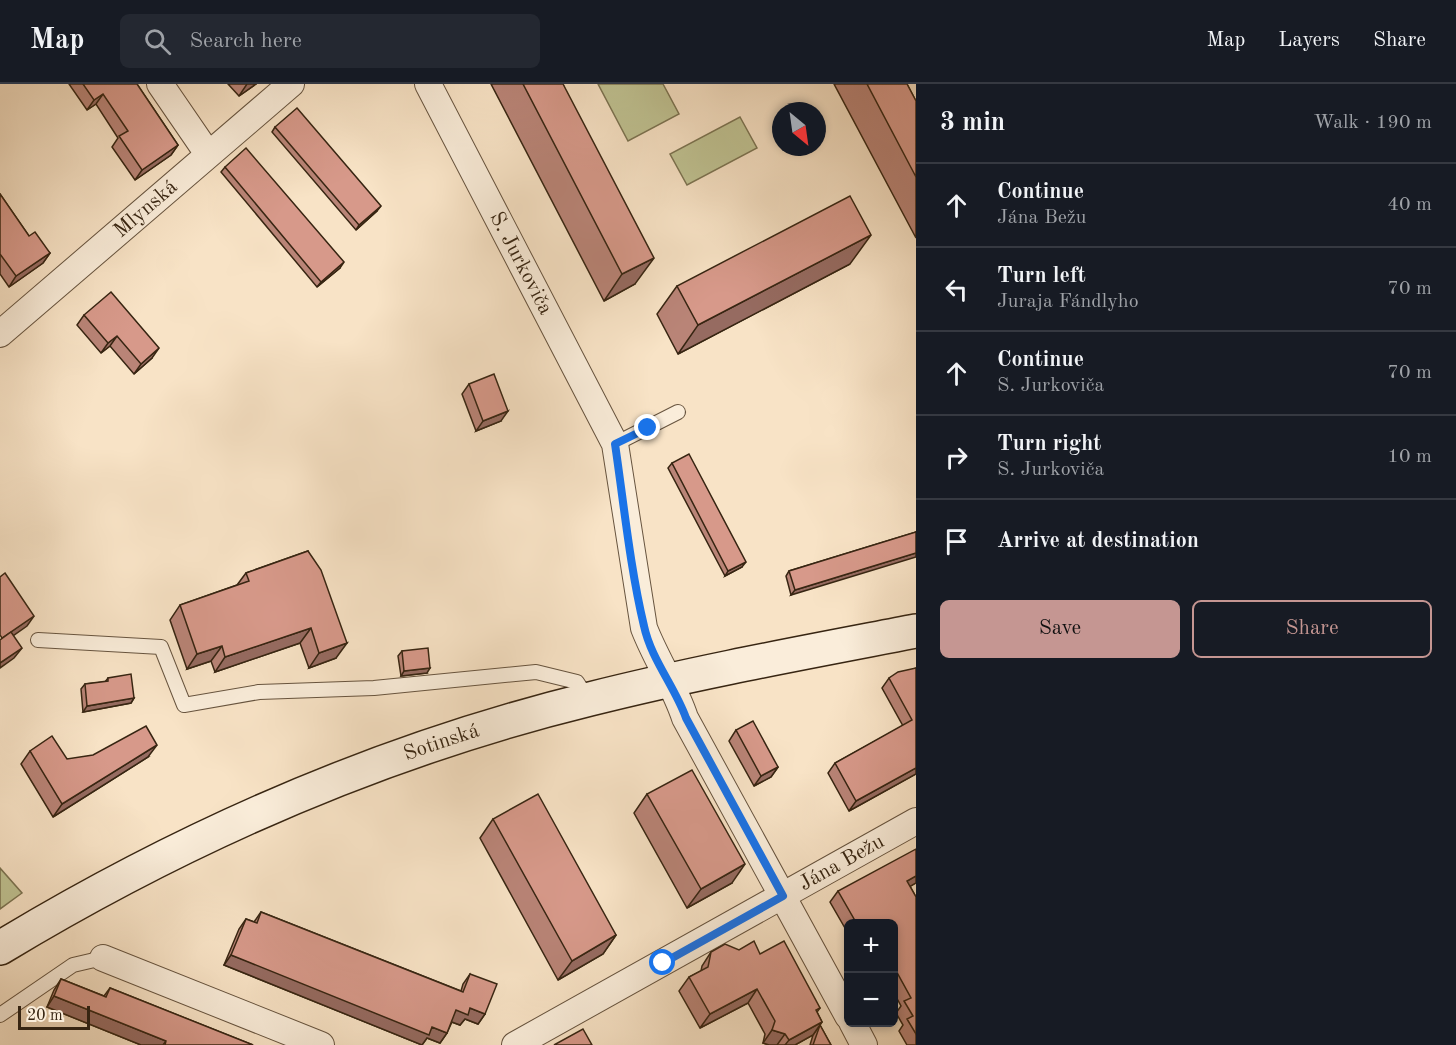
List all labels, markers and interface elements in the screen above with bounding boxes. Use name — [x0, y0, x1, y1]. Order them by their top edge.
search box — [120, 14, 540, 68]
icon: search — [141, 25, 174, 58]
text: Map — [30, 27, 84, 55]
text: Search here — [189, 30, 302, 52]
text: Map — [1206, 30, 1245, 51]
text: Layers — [1278, 30, 1340, 51]
text: Share — [1373, 30, 1426, 51]
north arrow — [772, 102, 826, 156]
text: 3 min — [940, 110, 1005, 136]
text: Walk · 190 m — [1313, 113, 1432, 133]
street label: Mlynská — [110, 176, 181, 242]
text: Continue — [997, 181, 1084, 203]
icon: ahead — [940, 189, 973, 222]
text: 40 m — [1387, 195, 1432, 215]
street label: S. Jurkoviča — [486, 208, 556, 318]
text: Jána Bežu — [997, 208, 1086, 228]
text: Turn left — [997, 265, 1086, 287]
icon: left — [940, 273, 973, 306]
text: 70 m — [1387, 279, 1432, 299]
text: Juraja Fándlyho — [997, 292, 1139, 312]
text: Continue — [997, 349, 1084, 371]
icon: ahead — [940, 357, 973, 390]
text: 70 m — [1387, 363, 1432, 383]
text: S. Jurkoviča — [997, 376, 1104, 396]
route end — [634, 414, 660, 440]
text: Turn right — [997, 433, 1101, 455]
icon: right — [940, 441, 973, 474]
text: 10 m — [1387, 447, 1432, 467]
text: S. Jurkoviča — [997, 460, 1104, 480]
icon: arrive — [940, 525, 973, 558]
text: Arrive at destination — [997, 530, 1199, 552]
button: Save — [940, 600, 1180, 658]
button: Share — [1192, 600, 1432, 658]
street label: Sotinská — [401, 720, 482, 765]
street label: Jána Bežu — [795, 831, 888, 895]
map controls — [844, 919, 898, 1027]
button: + — [844, 919, 898, 973]
route start — [649, 949, 675, 975]
button: − — [844, 973, 898, 1027]
scale bar — [18, 1003, 90, 1030]
text: 20 m — [27, 1008, 63, 1024]

